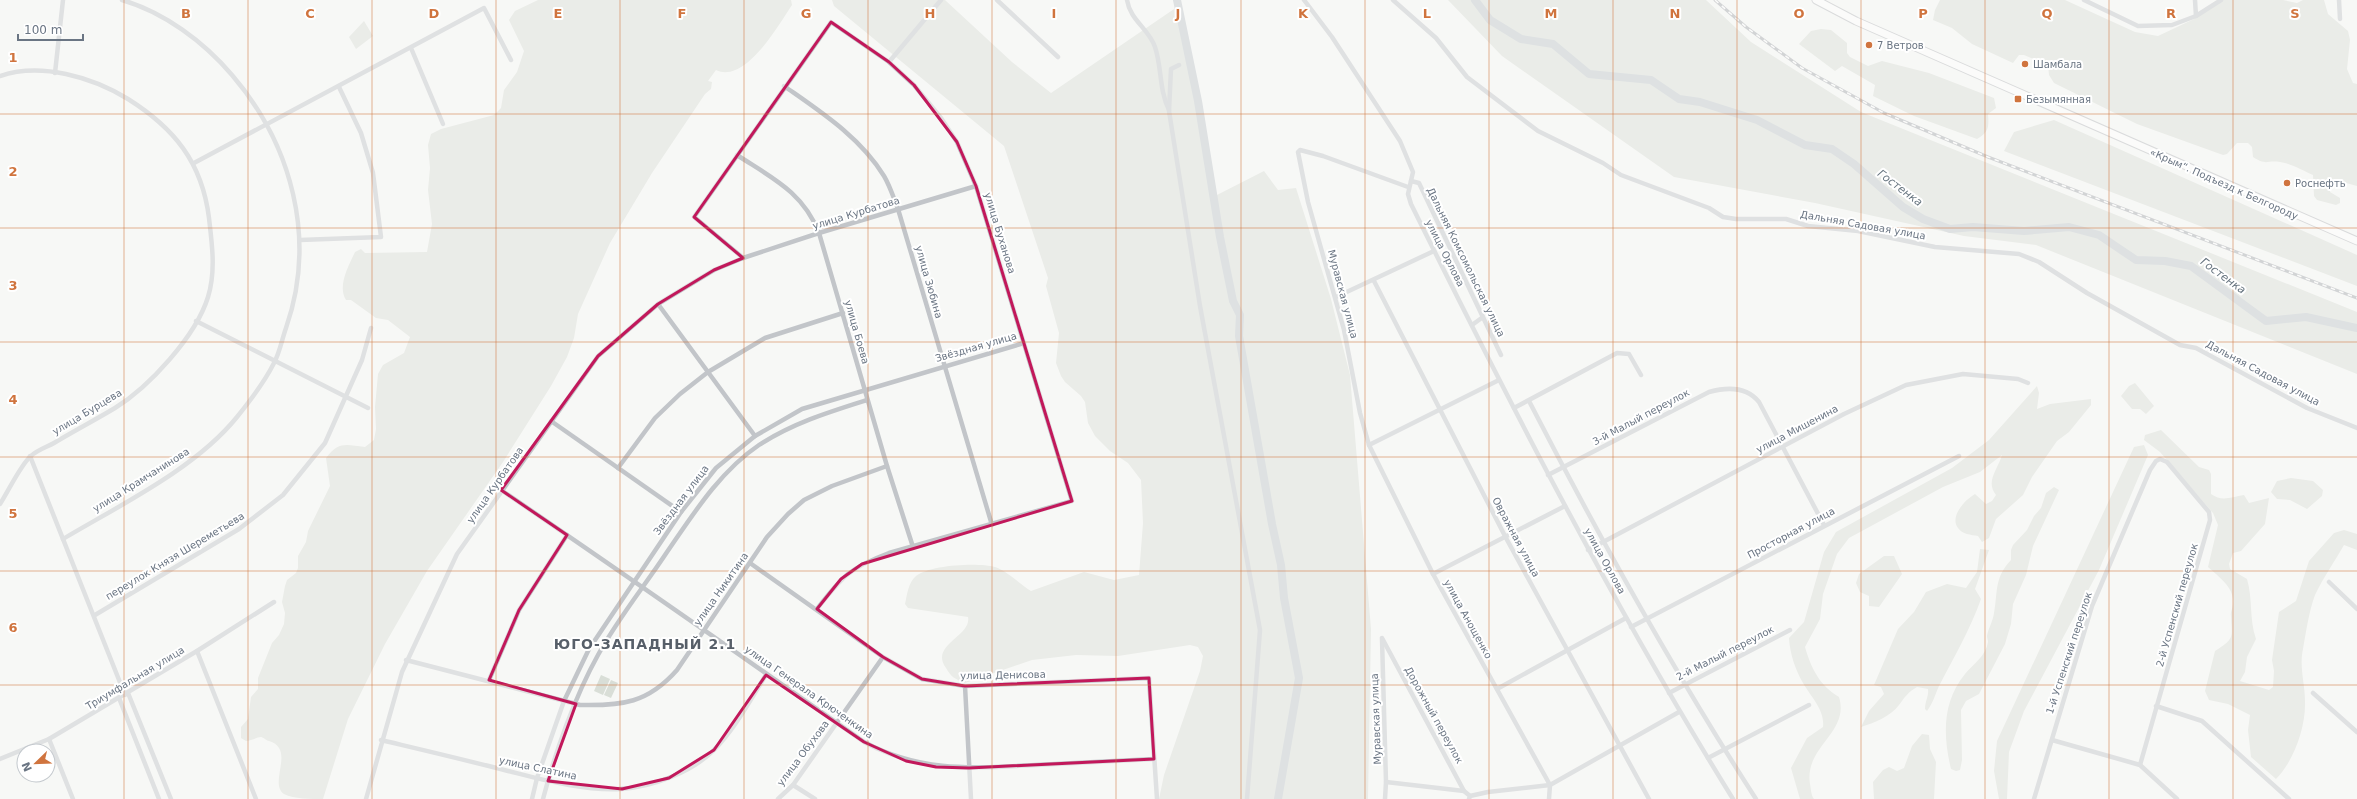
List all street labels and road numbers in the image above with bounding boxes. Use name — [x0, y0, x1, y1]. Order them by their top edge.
street label: «Крым“. Подъезд к Белгороду — [2148, 146, 2300, 222]
street label: Дальняя Комсомольская улица — [1425, 185, 1507, 339]
street label: улица Буханова — [982, 191, 1018, 275]
street label: улица Курбатова — [811, 195, 901, 231]
street label: Дальняя Садовая улица — [1799, 209, 1927, 241]
street label: улица Орлова — [1423, 218, 1467, 288]
street label: улица Зюбина — [913, 244, 945, 320]
street label: Муравская улица — [1326, 248, 1360, 340]
street label: улица Боева — [843, 299, 871, 365]
street label: Звёздная улица — [934, 330, 1018, 364]
street label: Дальняя Садовая улица — [2204, 338, 2322, 408]
street label: улица Бурцева — [50, 387, 124, 437]
street label: 3-й Малый переулок — [1591, 387, 1691, 447]
street label: улица Мишенина — [1754, 403, 1840, 455]
street label: улица Курбатова — [465, 445, 525, 525]
street label: улица Крамчанинова — [91, 446, 191, 514]
street label: Звёздная улица — [651, 463, 711, 537]
street label: Овражная улица — [1490, 495, 1542, 579]
street label: Просторная улица — [1745, 505, 1837, 561]
street label: переулок Князя Шереметьева — [104, 510, 246, 602]
street label: улица Орлова — [1582, 526, 1628, 596]
street label: 2-й Успенский переулок — [2154, 542, 2200, 668]
street label: улица Никитина — [692, 550, 750, 628]
street label: улица Анощенко — [1442, 578, 1494, 660]
street label: 1-й Успенский переулок — [2044, 591, 2094, 715]
street label: 2-й Малый переулок — [1674, 624, 1776, 682]
street label: улица Генерала Крюченкина — [743, 643, 875, 741]
street label: Триумфальная улица — [83, 644, 186, 712]
street label: Дорожный переулок — [1403, 665, 1465, 765]
street label: улица Денисова — [960, 669, 1046, 681]
street label: Муравская улица — [1369, 673, 1383, 765]
street label: улица Обухова — [775, 718, 831, 788]
street label: улица Слатина — [498, 754, 578, 782]

